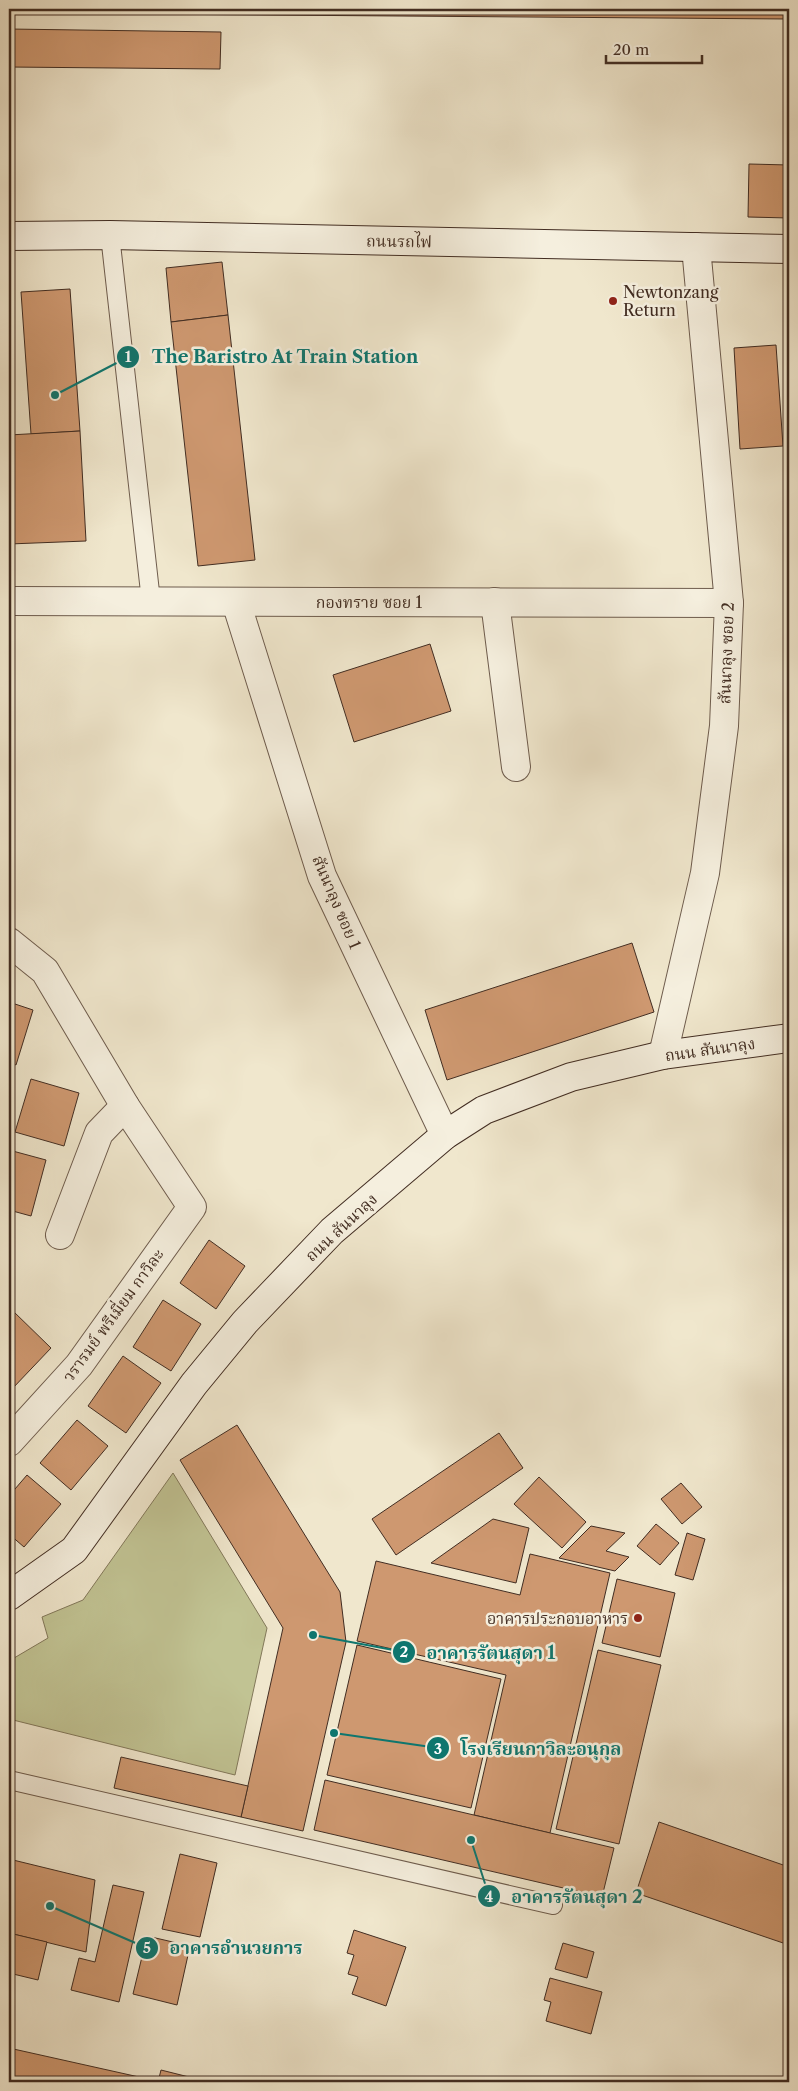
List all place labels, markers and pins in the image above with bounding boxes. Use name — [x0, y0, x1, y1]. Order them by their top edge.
place label: Newtonzang Return — [623, 282, 719, 320]
marker: Newtonzang Return — [607, 295, 619, 307]
callout: The Baristro At Train Station — [116, 341, 429, 374]
place label: อาคารประกอบอาหาร — [487, 1608, 628, 1628]
marker: อาคารประกอบอาหาร — [632, 1612, 644, 1624]
callout: อาคารรัตนสุดา 1 — [392, 1636, 565, 1669]
callout: โรงเรียนกาวิละอนุกุล — [426, 1732, 631, 1765]
callout: อาคารรัตนสุดา 2 — [476, 1880, 653, 1913]
callout: อาคารอำนวยการ — [135, 1931, 313, 1964]

